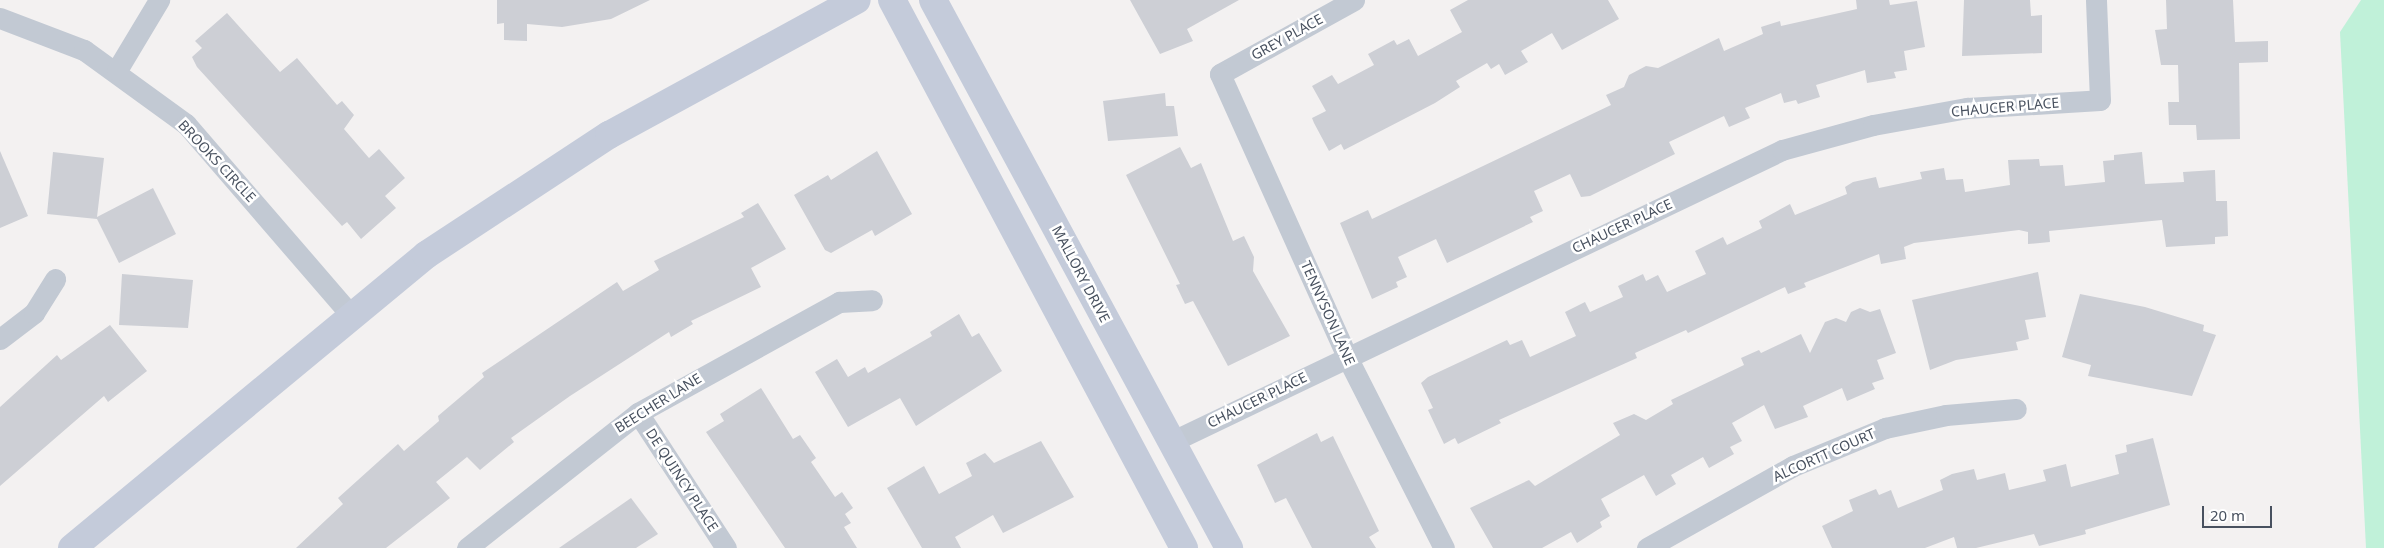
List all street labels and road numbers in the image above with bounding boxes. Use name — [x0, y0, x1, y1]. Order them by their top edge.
street label: GREY PLACE — [1248, 10, 1326, 64]
street label: CHAUCER PLACE — [1950, 94, 2060, 120]
street label: BROOKS CIRCLE — [175, 117, 259, 205]
street label: CHAUCER PLACE — [1569, 195, 1675, 257]
street label: MALLORY DRIVE — [1048, 223, 1114, 325]
street label: TENNYSON LANE — [1297, 258, 1359, 368]
street label: CHAUCER PLACE — [1205, 369, 1309, 431]
street label: BEECHER LANE — [612, 370, 704, 436]
street label: DE QUINCY PLACE — [642, 425, 722, 535]
street label: ALCORTT COURT — [1770, 425, 1878, 485]

